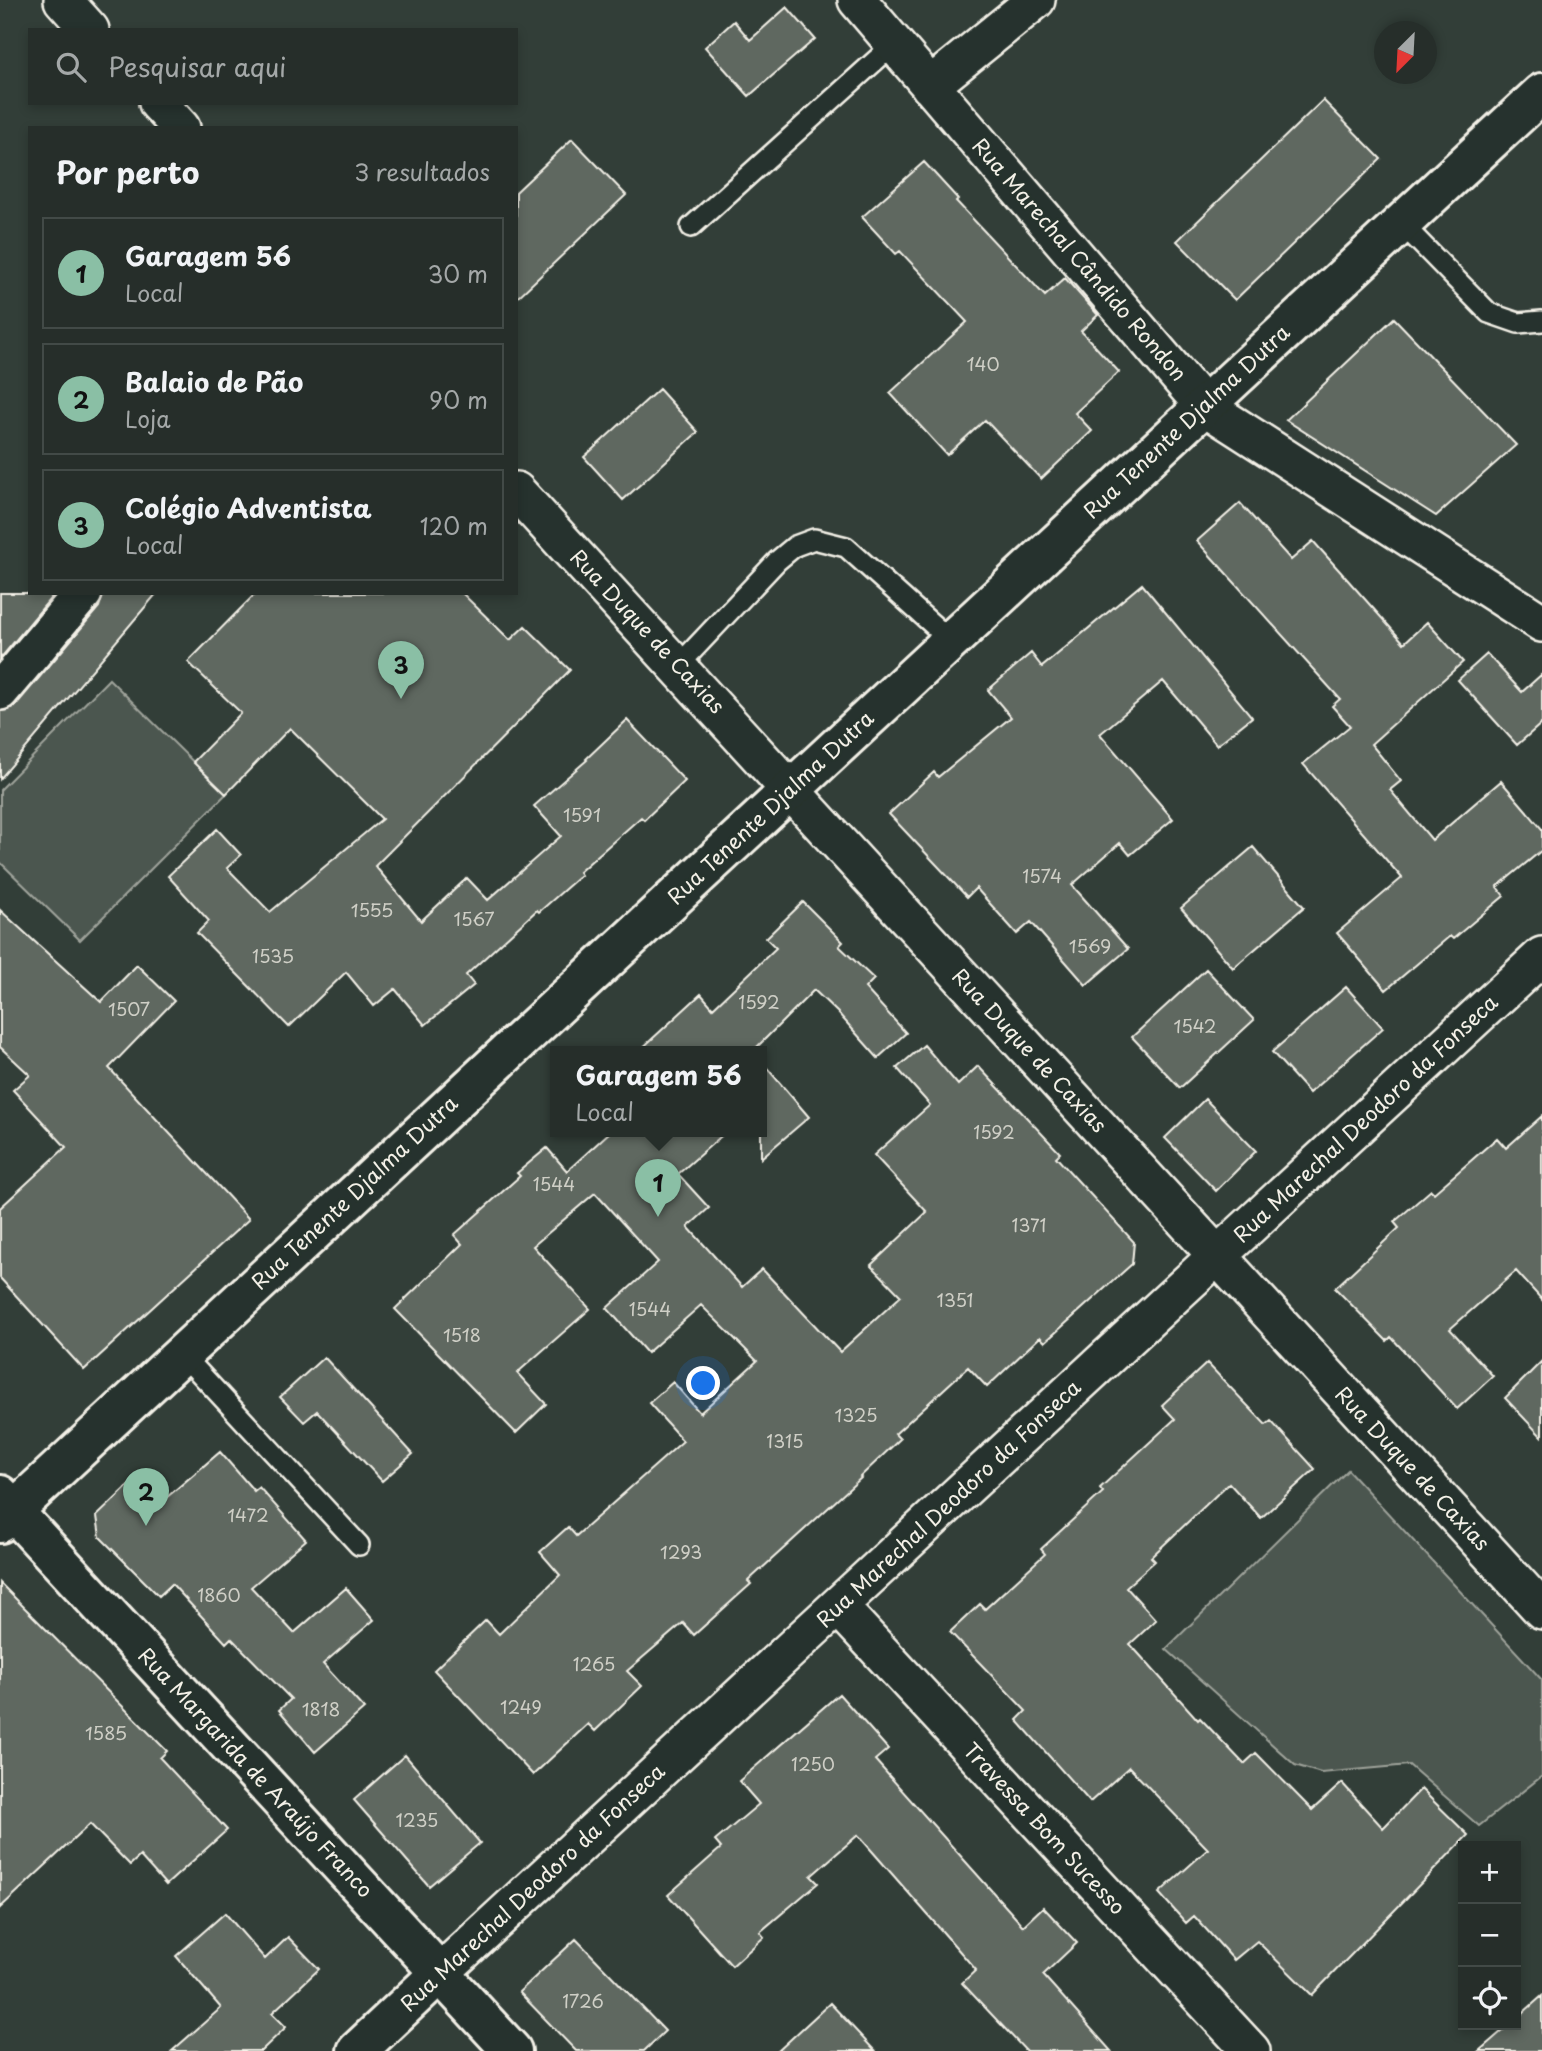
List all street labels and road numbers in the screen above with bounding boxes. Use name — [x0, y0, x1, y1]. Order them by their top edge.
street label: Rua Marechal Cândido Rondon — [966, 130, 1195, 387]
street label: Rua Tenente Djalma Dutra — [1075, 316, 1296, 525]
street label: Rua Duque de Caxias — [564, 541, 733, 720]
street label: Rua Tenente Djalma Dutra — [659, 702, 880, 911]
street label: Rua Duque de Caxias — [946, 960, 1115, 1139]
street label: Rua Marechal Deodoro da Fonseca — [1225, 986, 1504, 1249]
street label: Rua Tenente Djalma Dutra — [243, 1087, 464, 1296]
street label: Rua Marechal Deodoro da Fonseca — [808, 1371, 1087, 1634]
street label: Rua Duque de Caxias — [1329, 1378, 1498, 1557]
street label: Rua Margarida de Araújo Franco — [132, 1639, 381, 1904]
street label: Travessa Bom Sucesso — [957, 1734, 1134, 1921]
street label: Rua Marechal Deodoro da Fonseca — [392, 1755, 671, 2018]

